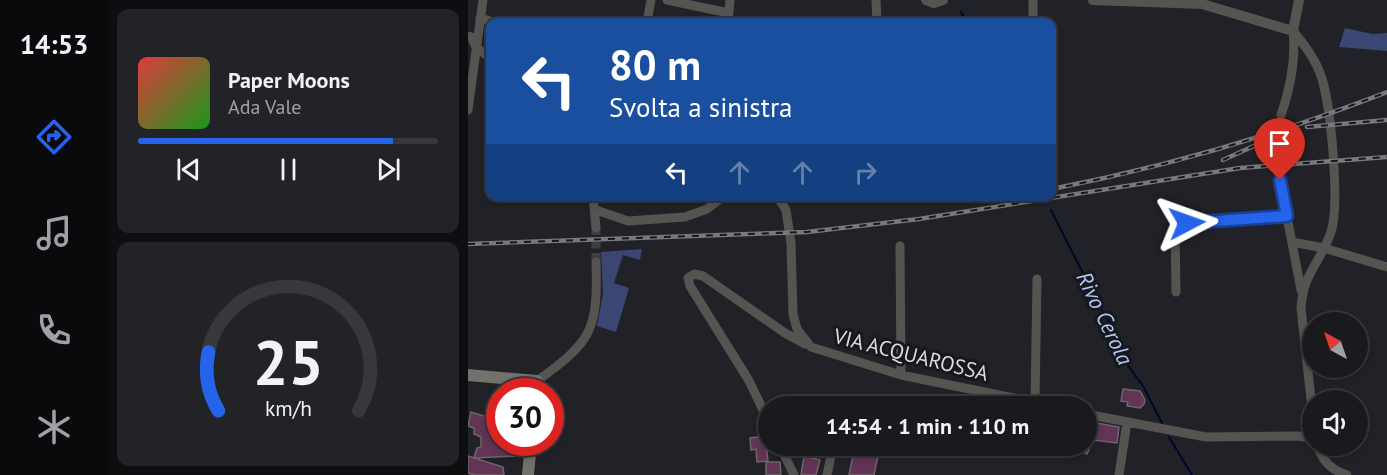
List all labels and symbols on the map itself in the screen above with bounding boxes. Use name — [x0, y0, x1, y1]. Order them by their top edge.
pin — [1254, 118, 1305, 180]
position arrow — [1155, 191, 1219, 255]
water label: Rivo Cerola — [1070, 267, 1140, 369]
north arrow — [1302, 312, 1368, 378]
street label: VIA ACQUAROSSA — [830, 322, 992, 387]
speed limit sign: 30 — [486, 378, 564, 456]

